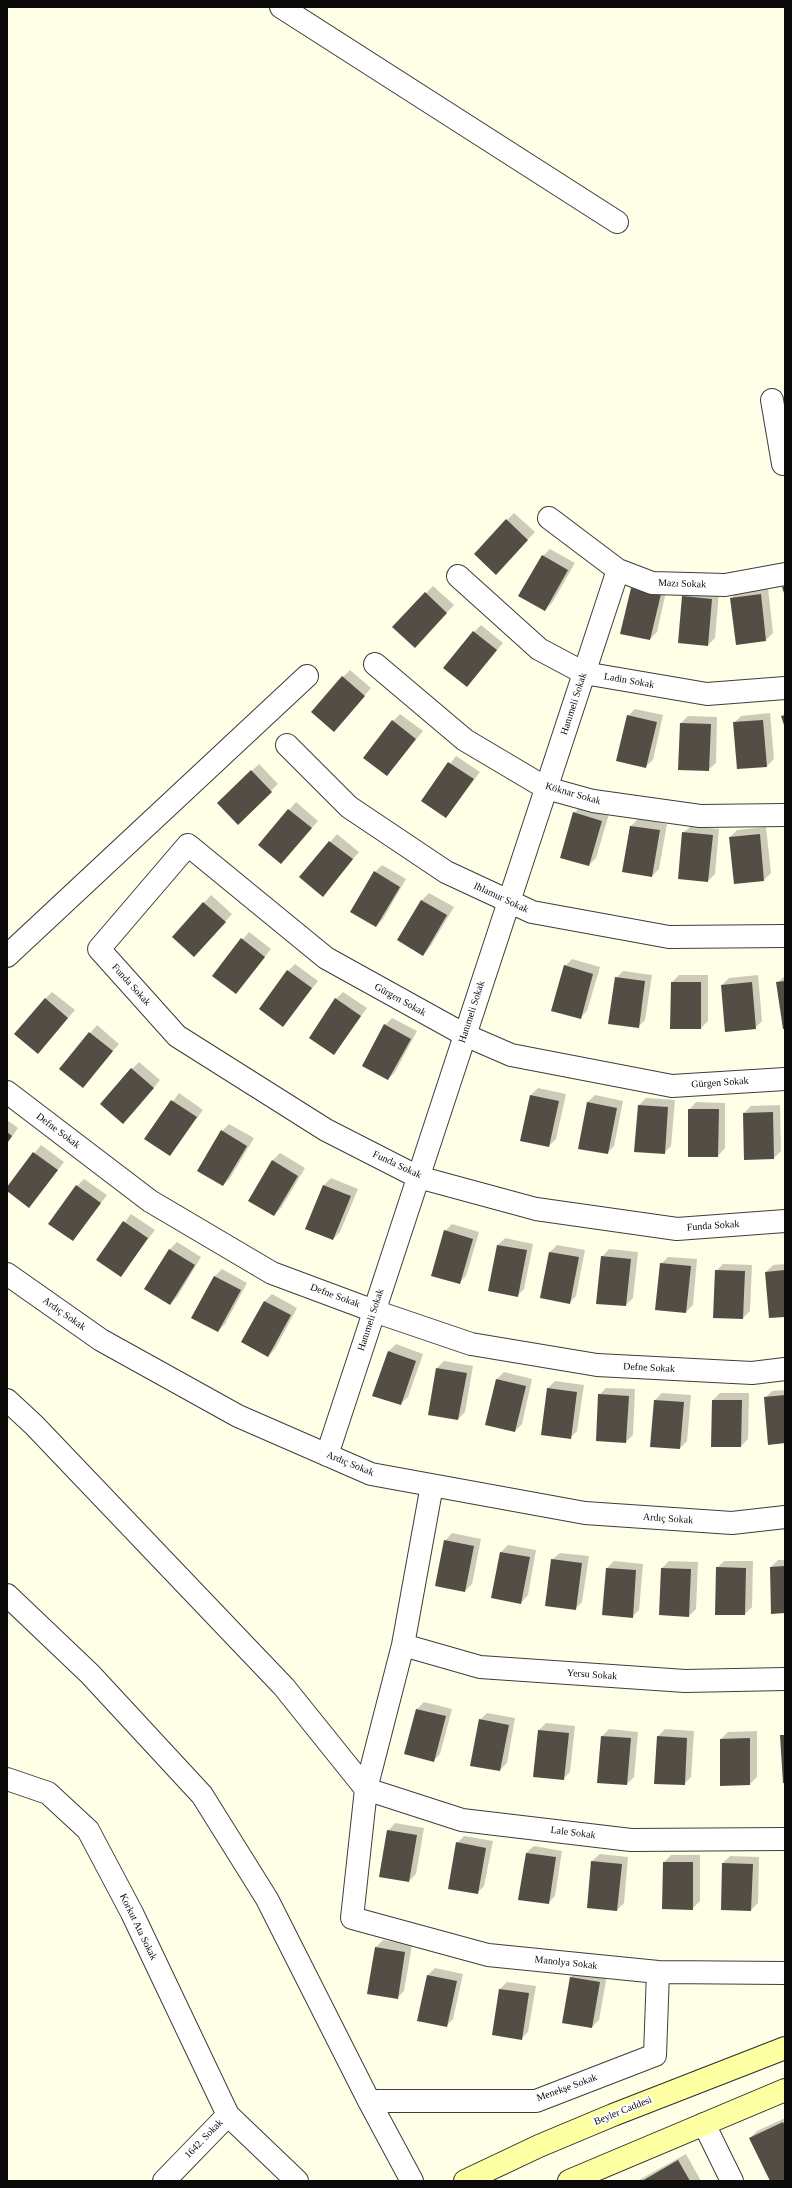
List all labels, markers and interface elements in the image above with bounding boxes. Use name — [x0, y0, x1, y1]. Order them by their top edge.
street label: Mazı Sokak — [658, 577, 706, 591]
street label: Hanımeli Sokak — [558, 671, 590, 737]
street label: Ladin Sokak — [603, 671, 655, 691]
street label: Köknar Sokak — [544, 780, 602, 808]
street label: Ihlamur Sokak — [472, 880, 530, 916]
street label: Funda Sokak — [109, 961, 153, 1009]
street label: Hanımeli Sokak — [456, 979, 488, 1045]
street label: Gürgen Sokak — [372, 981, 428, 1019]
street label: Gürgen Sokak — [691, 1075, 749, 1091]
street label: Defne Sokak — [34, 1111, 82, 1151]
street label: Funda Sokak — [371, 1148, 423, 1182]
street label: Funda Sokak — [686, 1218, 740, 1234]
street label: Defne Sokak — [309, 1281, 361, 1311]
street label: Hanımeli Sokak — [355, 1287, 387, 1353]
street label: Ardıç Sokak — [40, 1295, 88, 1333]
street label: Defne Sokak — [623, 1361, 675, 1375]
street label: Ardıç Sokak — [324, 1449, 376, 1479]
street label: Ardıç Sokak — [643, 1511, 693, 1527]
street label: Yersu Sokak — [566, 1667, 618, 1683]
street label: Lale Sokak — [550, 1824, 596, 1842]
street label: Korkut Ata Sokak — [117, 1892, 159, 1962]
street label: Manolya Sokak — [534, 1954, 598, 1972]
street label: Menekşe Sokak — [535, 2071, 599, 2105]
street label: Beyler Caddesi — [592, 2094, 654, 2128]
street label: 1642. Sokak — [182, 2117, 226, 2161]

